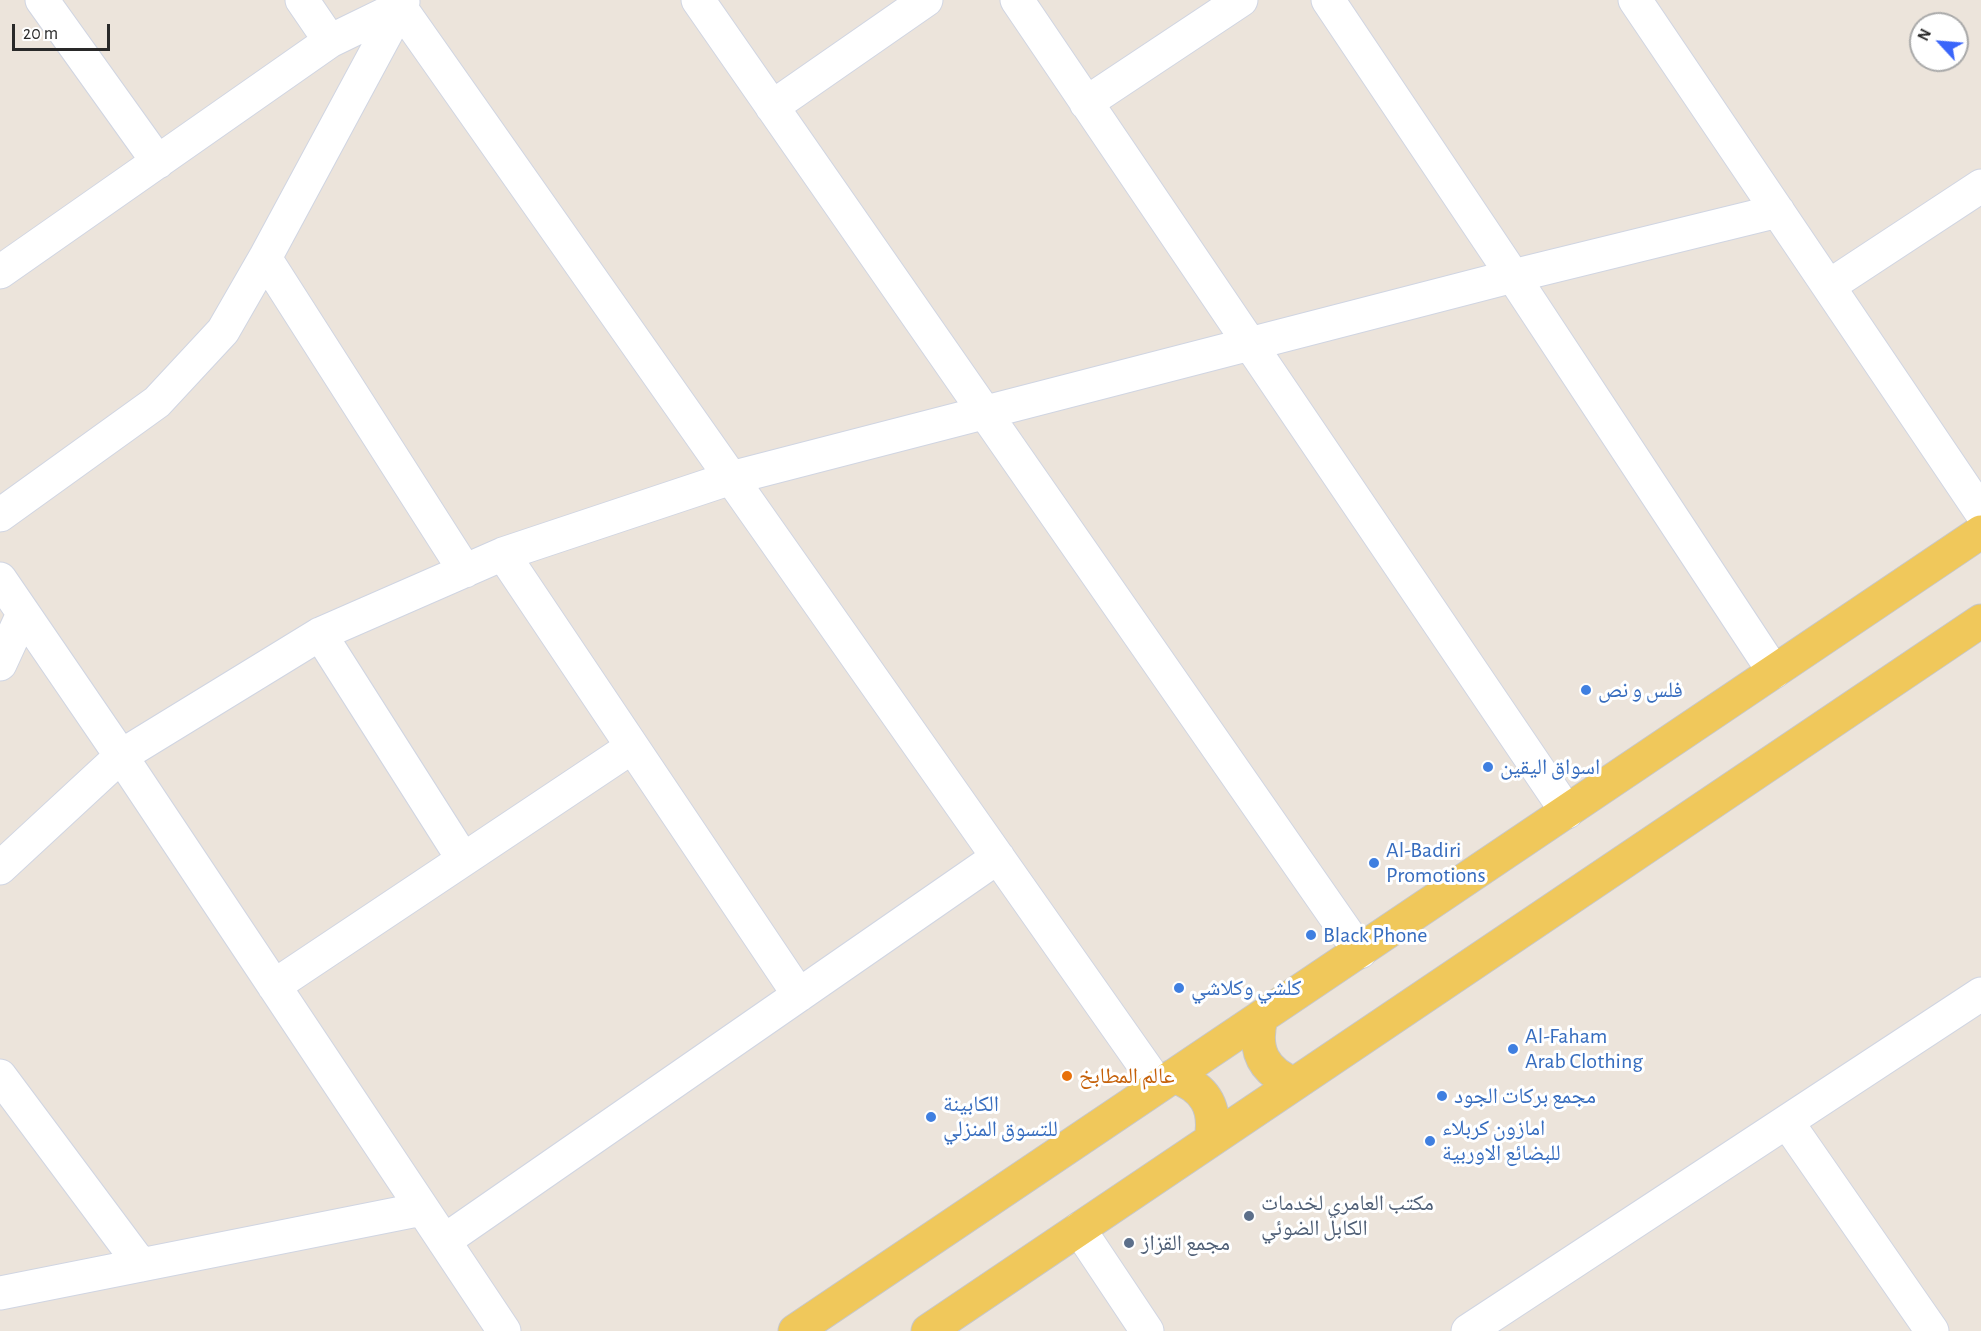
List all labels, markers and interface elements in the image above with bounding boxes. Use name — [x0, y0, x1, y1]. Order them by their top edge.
scale bar — [15, 12, 112, 50]
north arrow — [1909, 12, 1969, 72]
text: 20 m — [23, 25, 58, 43]
text: N — [1915, 26, 1934, 43]
place label: فلس و نص — [1598, 677, 1683, 703]
marker: فلس و نص — [1579, 683, 1593, 697]
place label: اسواق اليقين — [1500, 754, 1600, 780]
marker: اسواق اليقين — [1481, 760, 1495, 774]
place label: Al-Badiri Promotions — [1386, 837, 1486, 888]
marker: Al-Badiri Promotions — [1367, 856, 1381, 870]
place label: Black Phone — [1323, 922, 1427, 948]
marker: Black Phone — [1304, 928, 1318, 942]
place label: كلشي وكلاشي — [1191, 975, 1301, 1001]
marker: كلشي وكلاشي — [1172, 981, 1186, 995]
place label: Al-Faham Arab Clothing — [1525, 1023, 1643, 1074]
marker: Al-Faham Arab Clothing — [1506, 1042, 1520, 1056]
place label: عالم المطابخ — [1079, 1063, 1175, 1089]
marker: عالم المطابخ — [1060, 1069, 1074, 1083]
place label: مجمع بركات الجود — [1454, 1083, 1596, 1109]
marker: مجمع بركات الجود — [1435, 1089, 1449, 1103]
place label: الكابينة للتسوق المنزلي — [943, 1091, 1058, 1142]
marker: الكابينة للتسوق المنزلي — [924, 1110, 938, 1124]
place label: امازون كربلاء للبضائع الاوربية — [1442, 1115, 1561, 1166]
marker: امازون كربلاء للبضائع الاوربية — [1423, 1134, 1437, 1148]
place label: مكتب العامري لخدمات الكابل الضوئي — [1261, 1190, 1434, 1242]
marker: مكتب العامري لخدمات الكابل الضوئي — [1242, 1209, 1256, 1223]
place label: مجمع القزاز — [1141, 1230, 1230, 1256]
marker: مجمع القزاز — [1122, 1236, 1136, 1250]

